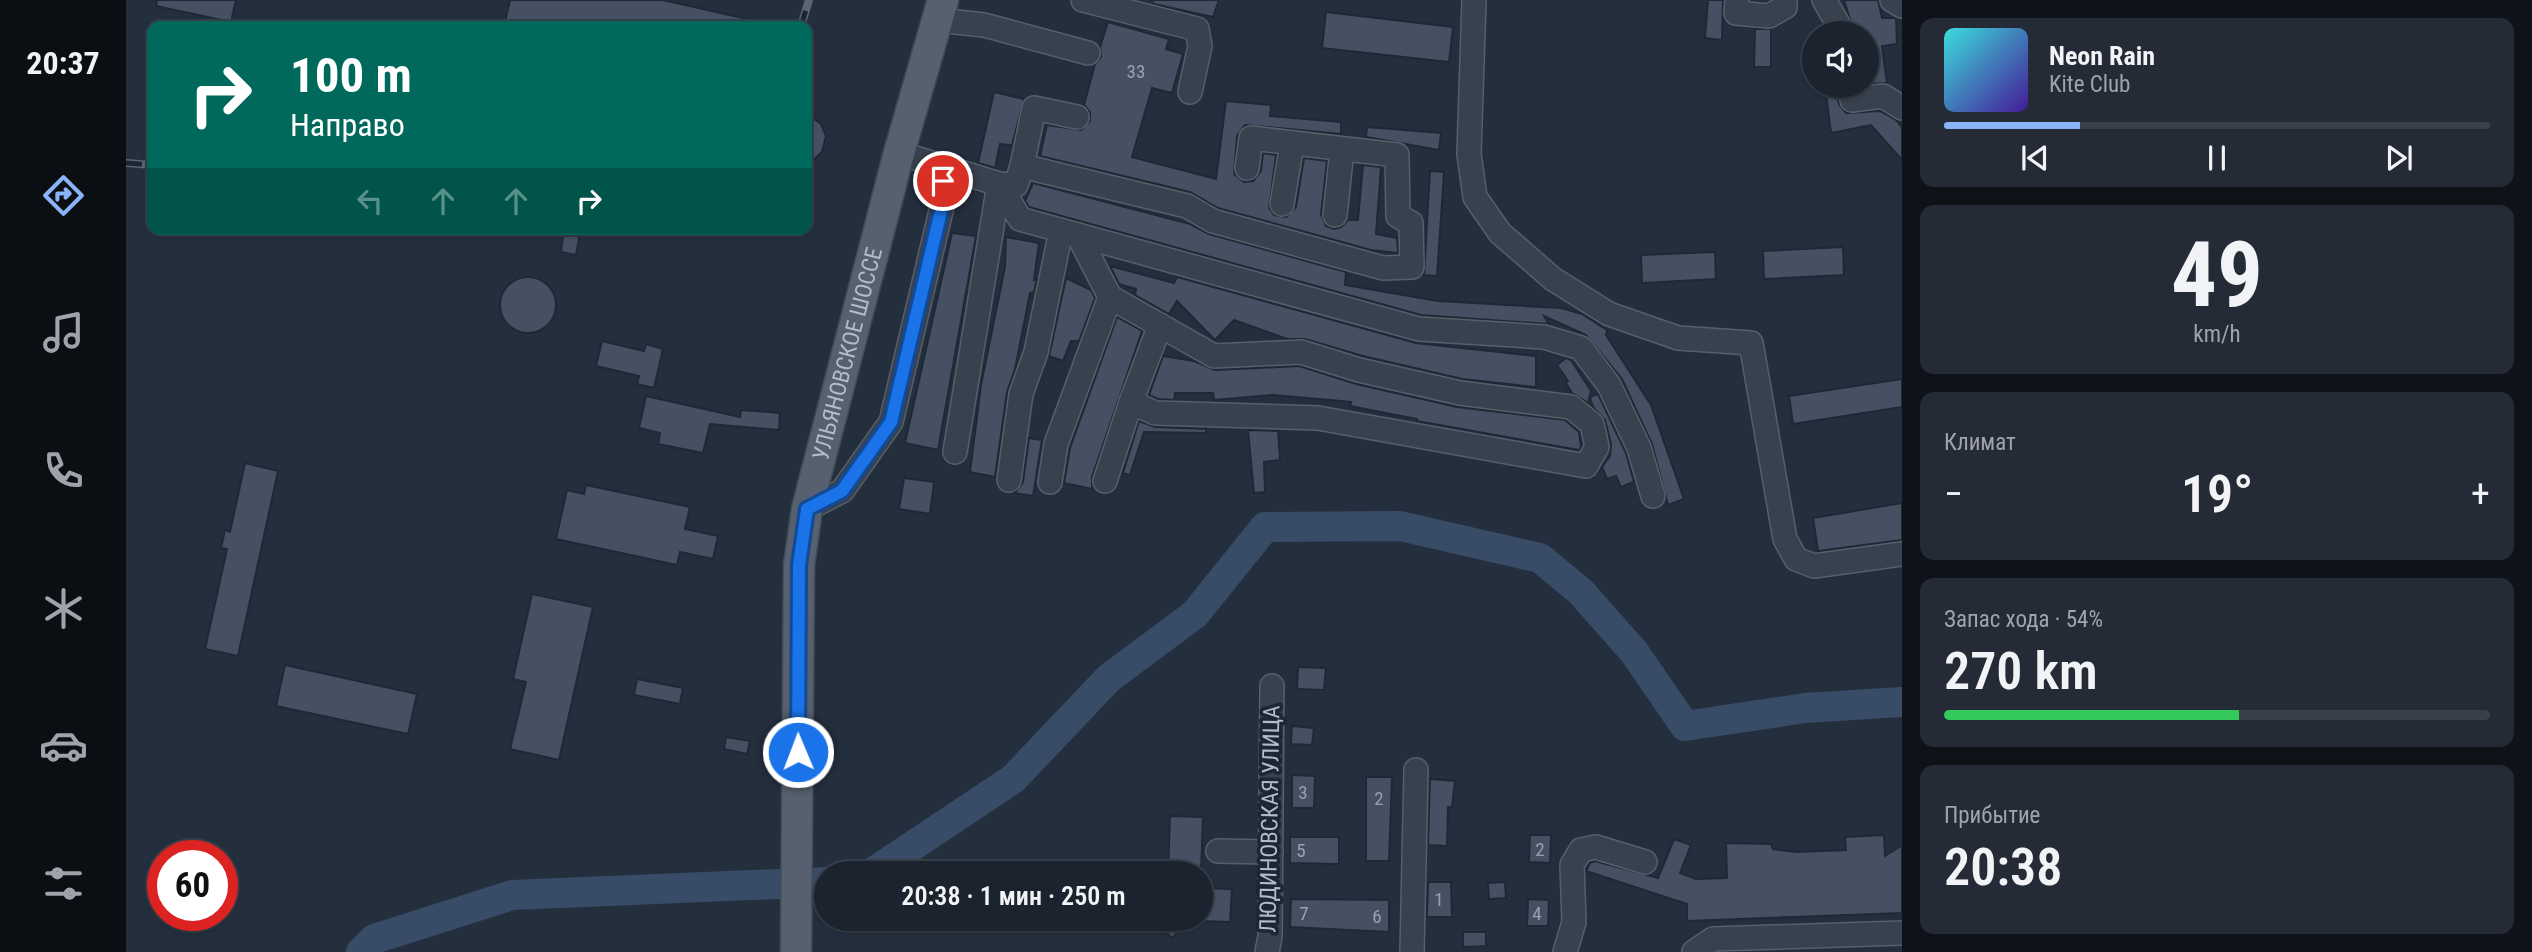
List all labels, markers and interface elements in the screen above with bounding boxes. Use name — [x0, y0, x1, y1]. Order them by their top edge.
map controls — [1802, 21, 1879, 98]
button: sound — [1802, 21, 1879, 98]
text: Neon Rain — [2049, 41, 2155, 71]
text: 20:37 — [26, 44, 100, 82]
text: 100 m — [290, 47, 412, 104]
icon: right — [175, 49, 266, 140]
house number: 33 — [1127, 60, 1145, 83]
text: Kite Club — [2049, 71, 2130, 98]
text: Направо — [290, 106, 405, 144]
icon: previous — [2016, 139, 2054, 177]
icon: pause — [2198, 139, 2236, 177]
icon: next — [2380, 139, 2418, 177]
pin — [913, 151, 973, 211]
icon: arrive — [924, 162, 962, 200]
icon: directions — [39, 171, 88, 220]
icon: left — [351, 182, 389, 220]
icon: ahead — [424, 182, 462, 220]
icon: ahead — [497, 182, 535, 220]
icon: right — [570, 182, 608, 220]
text: 49 — [2171, 222, 2263, 328]
street label: УЛЬЯНОВСКОЕ ШОССЕ — [807, 244, 888, 463]
icon: music — [39, 308, 88, 357]
text: km/h — [2193, 321, 2241, 348]
text: Климат — [1944, 429, 2016, 456]
icon: phone — [39, 446, 88, 495]
text: 19° — [2181, 464, 2253, 525]
text: − — [1944, 472, 1963, 516]
text: + — [2471, 472, 2490, 516]
icon: climate — [39, 584, 88, 633]
text: Запас хода · 54% — [1944, 606, 2103, 633]
text: 270 km — [1944, 641, 2098, 702]
street label: ЛЮДИНОВСКАЯ УЛИЦА — [1255, 705, 1285, 933]
position arrow — [761, 715, 835, 789]
icon: car — [39, 721, 88, 770]
house number: 3 — [1298, 781, 1308, 804]
house number: 2 — [1374, 787, 1384, 810]
text: Прибытие — [1944, 802, 2040, 829]
text: 20:38 — [1944, 837, 2062, 898]
house number: 2 — [1535, 838, 1545, 861]
house number: 5 — [1296, 839, 1306, 862]
speed limit sign: 60 — [147, 840, 238, 931]
icon: filters — [39, 859, 88, 908]
text: 20:38 · 1 мин · 250 m — [901, 881, 1126, 911]
house number: 1 — [1434, 888, 1444, 911]
house number: 7 — [1299, 902, 1309, 925]
house number: 4 — [1532, 902, 1542, 925]
house number: 6 — [1372, 905, 1382, 928]

